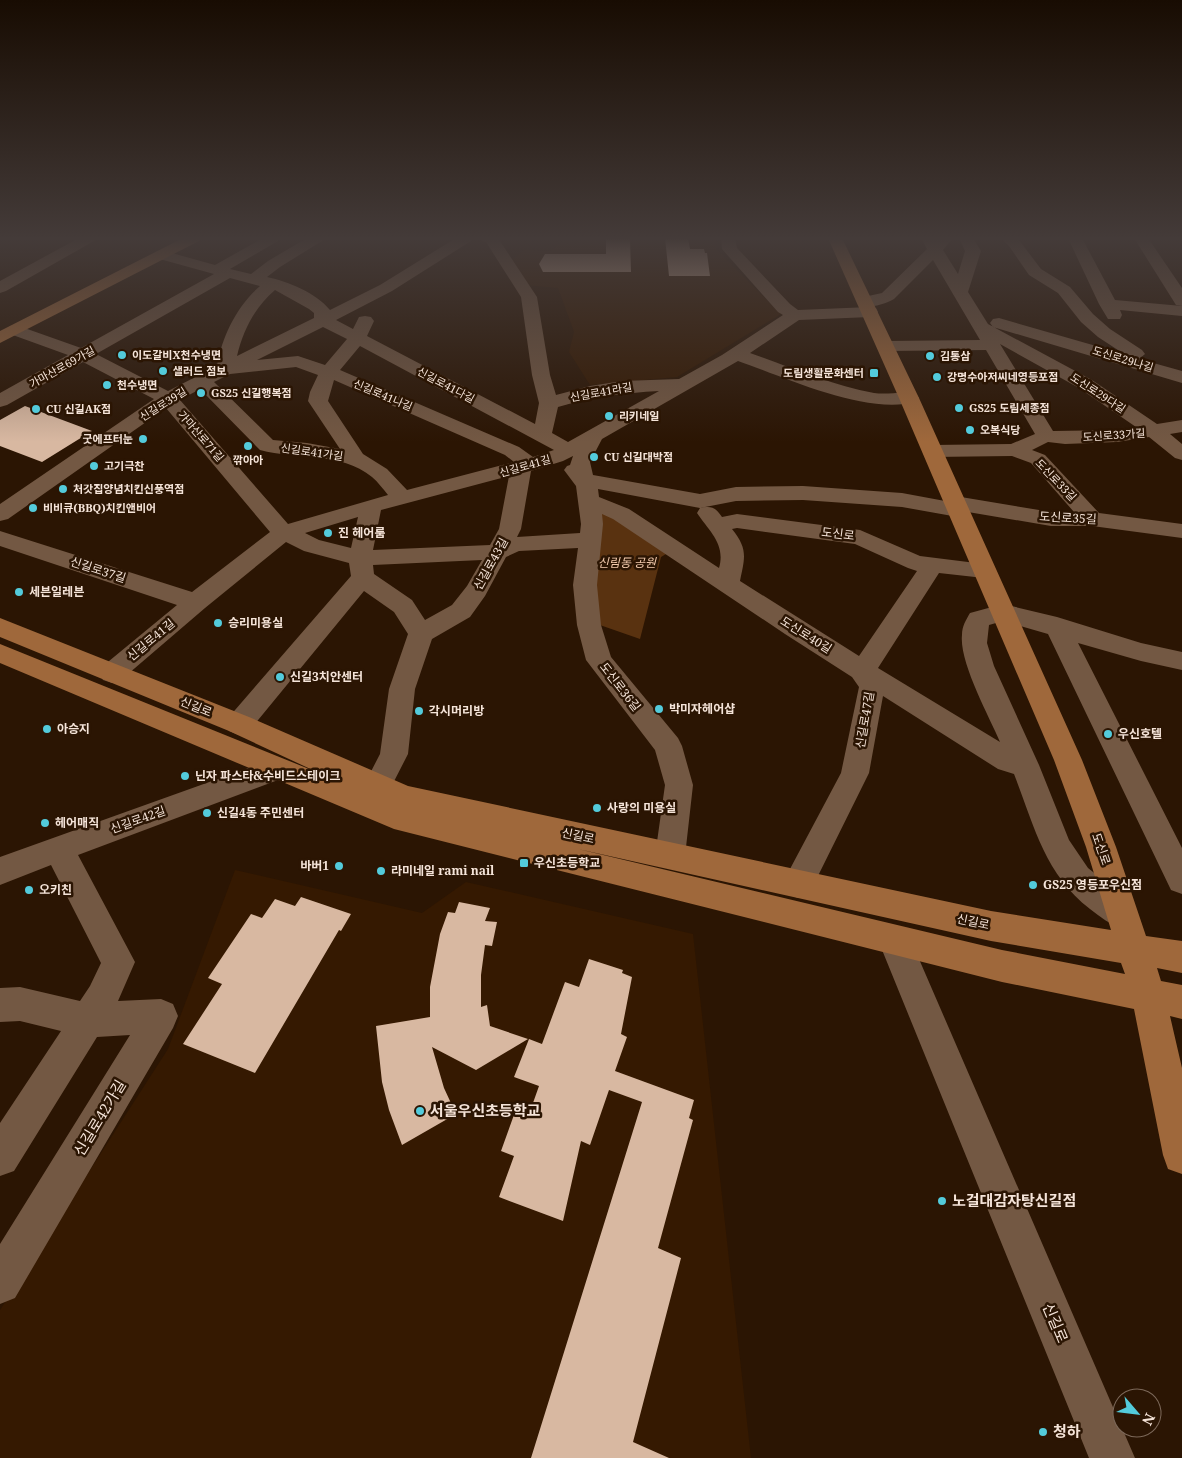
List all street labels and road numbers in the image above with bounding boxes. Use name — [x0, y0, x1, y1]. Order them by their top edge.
street label: 가마산로69가길 — [26, 342, 97, 391]
street label: 도신로29나길 — [1091, 342, 1155, 375]
street label: 신길로41다길 — [415, 363, 478, 406]
street label: 도신로29다길 — [1068, 369, 1129, 416]
street label: 신길로41나길 — [351, 375, 415, 414]
street label: 신길로41라길 — [569, 379, 633, 404]
street label: 신길로39길 — [136, 383, 189, 424]
street label: 가마산로71길 — [175, 407, 228, 464]
street label: 도신로33가길 — [1082, 425, 1146, 444]
street label: 신길로41가길 — [280, 440, 344, 463]
street label: 신길로41길 — [497, 451, 552, 480]
street label: 도신로33길 — [1033, 455, 1080, 504]
street label: 도신로35길 — [1039, 508, 1097, 527]
street label: 도신로 — [821, 523, 856, 544]
street label: 신길로43길 — [469, 534, 512, 593]
street label: 신길로37길 — [68, 553, 128, 587]
street label: 도신로40길 — [777, 612, 835, 657]
street label: 신길로41길 — [123, 615, 178, 665]
street label: 도신로36길 — [596, 659, 645, 715]
street label: 신길로47길 — [851, 690, 878, 750]
street label: 신길로 — [178, 692, 215, 721]
street label: 신길로42길 — [108, 802, 168, 837]
street label: 신길로 — [560, 824, 596, 847]
street label: 도신로 — [1088, 830, 1115, 867]
street label: 신길로 — [955, 910, 991, 933]
street label: 신길로42가길 — [68, 1076, 130, 1159]
street label: 신길로 — [1039, 1300, 1073, 1346]

